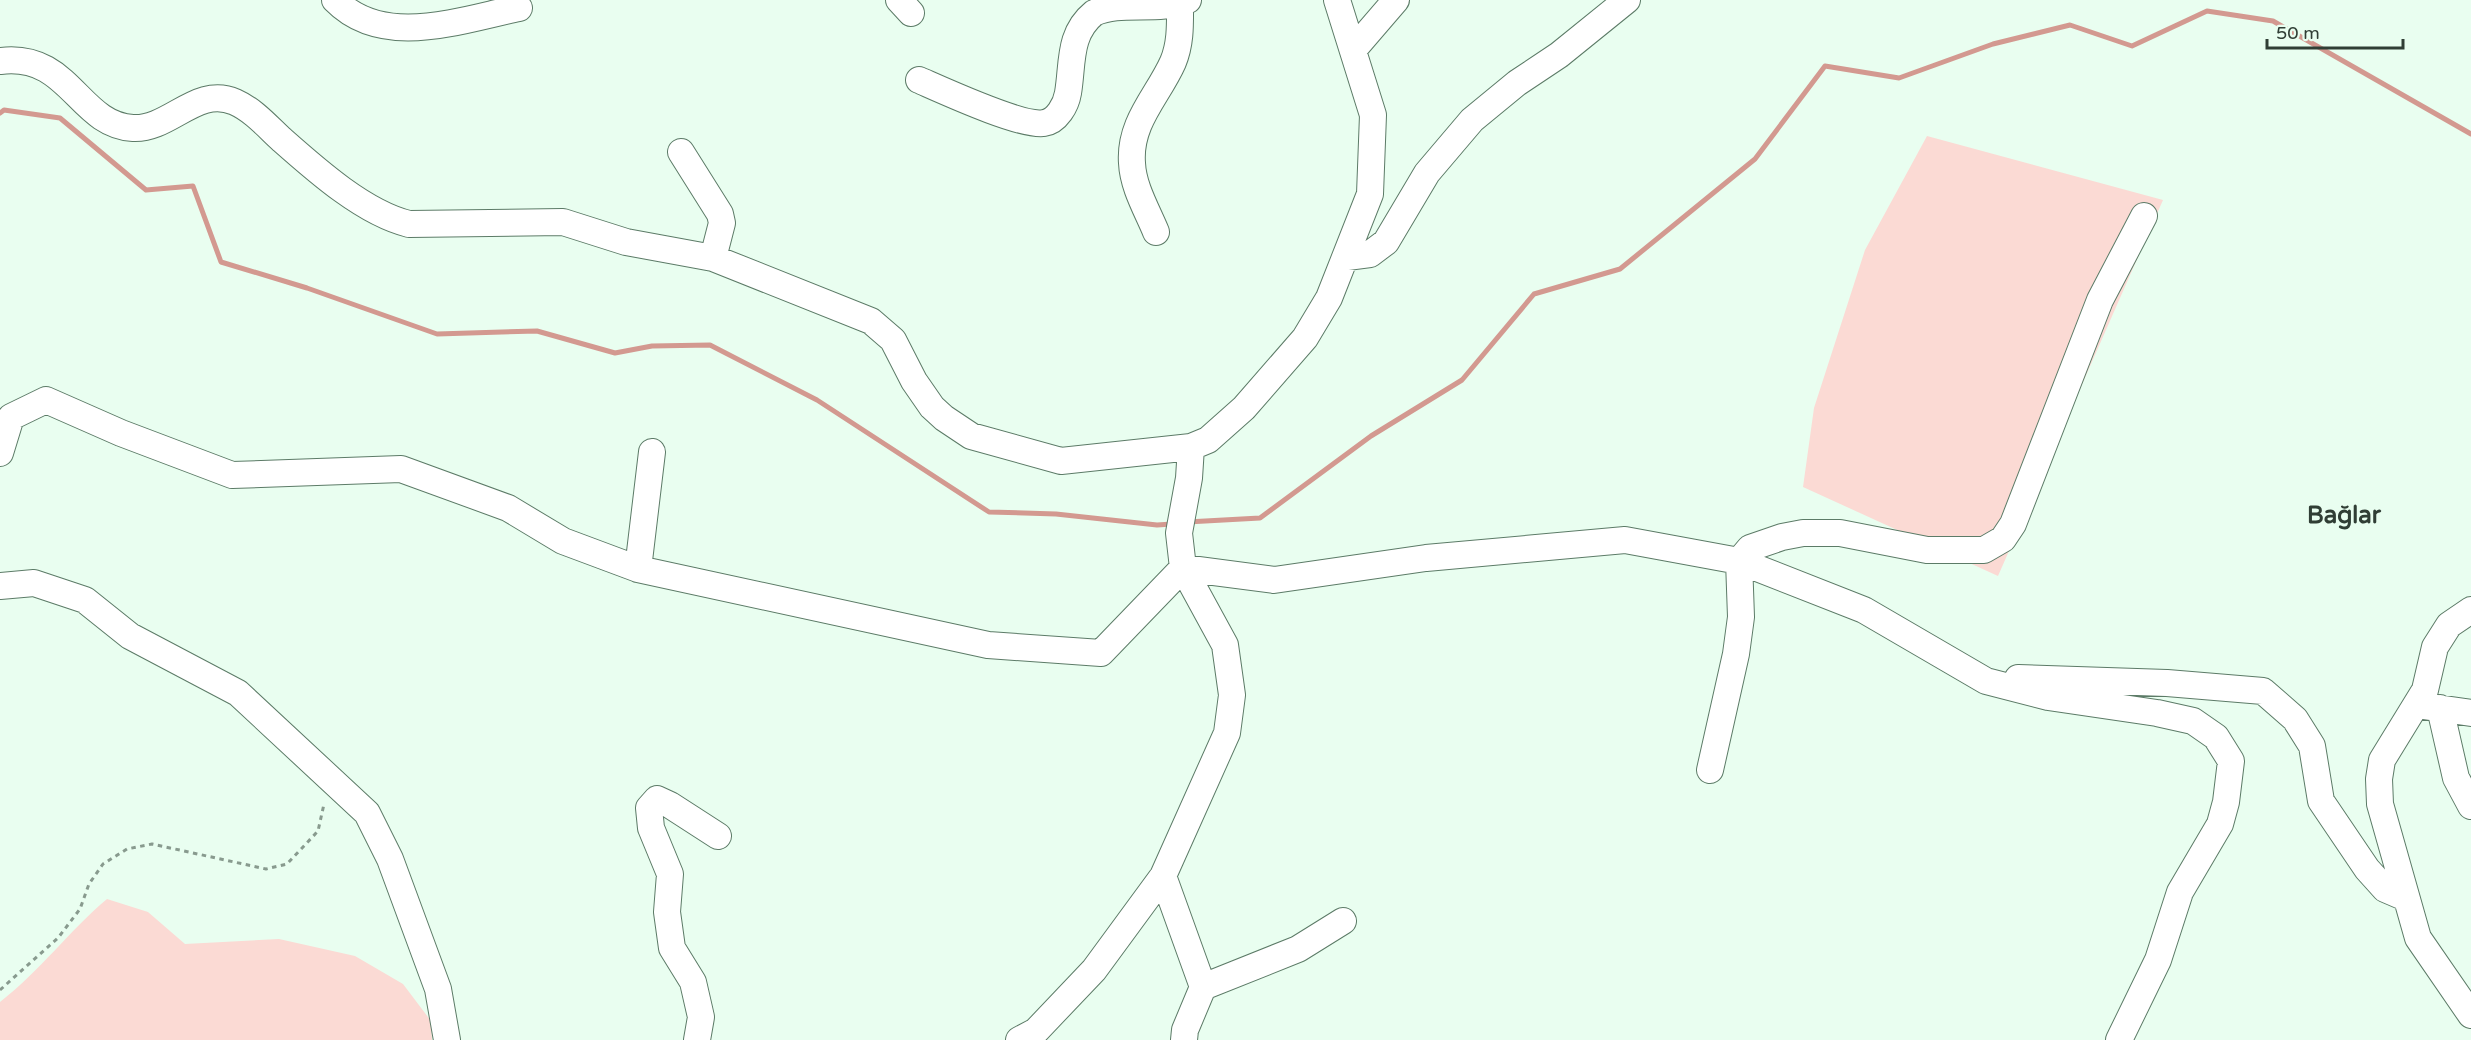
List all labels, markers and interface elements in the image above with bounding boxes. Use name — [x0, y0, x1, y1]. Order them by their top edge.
scale bar — [2267, 12, 2404, 50]
text: 50 m — [2276, 22, 2320, 44]
district label: Bağlar — [2307, 501, 2382, 530]

